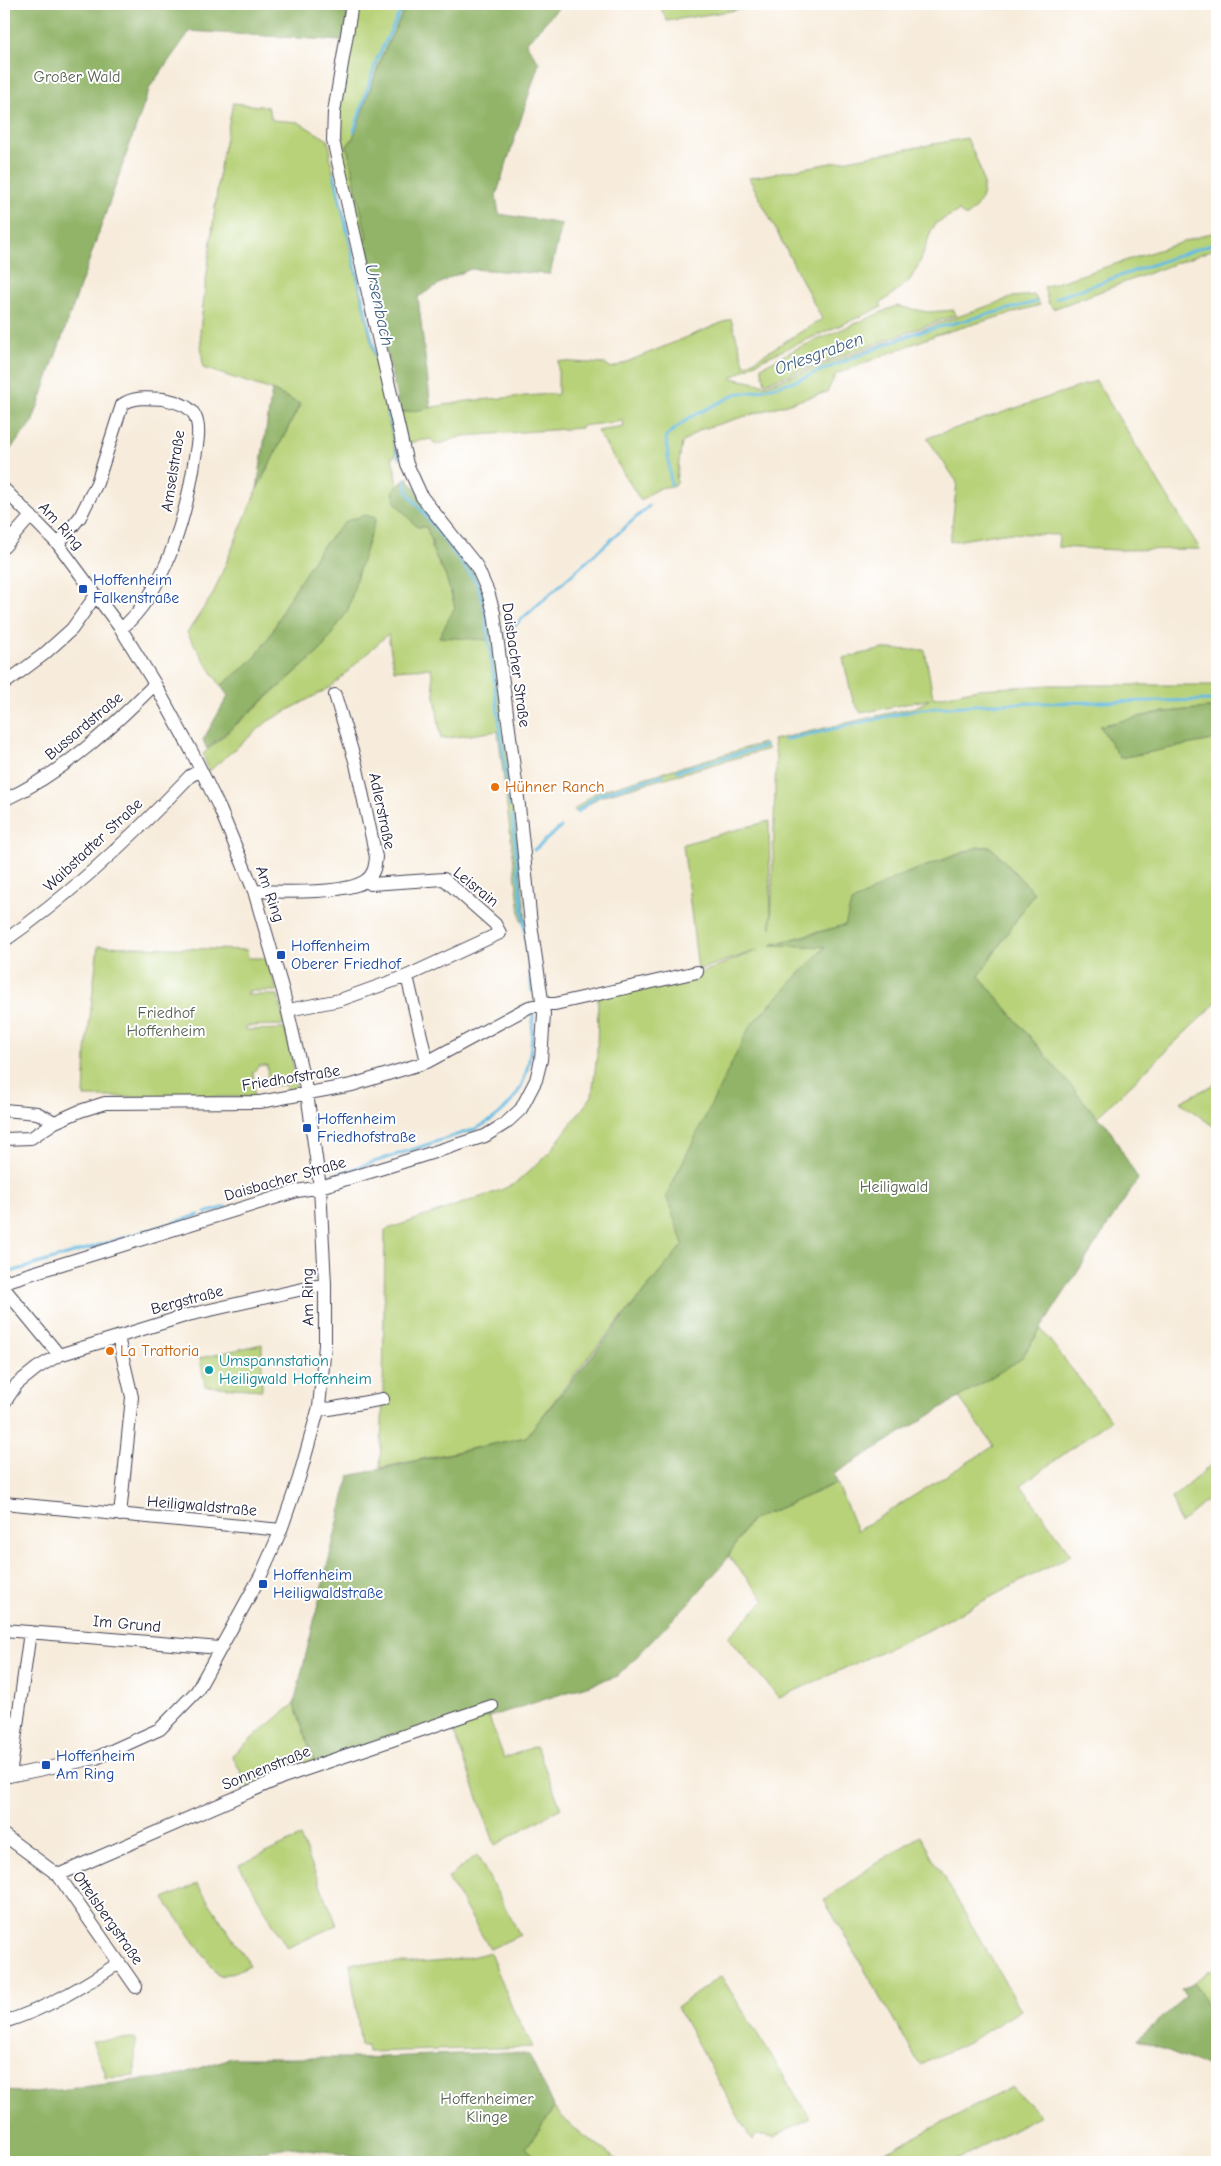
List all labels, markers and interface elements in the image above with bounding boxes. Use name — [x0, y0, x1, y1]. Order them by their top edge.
park label: Großer Wald — [33, 68, 121, 86]
water label: Ursenbach — [360, 262, 398, 348]
water label: Orlesgraben — [772, 328, 866, 380]
street label: Amselstraße — [158, 429, 188, 513]
street label: Am Ring — [35, 498, 87, 554]
place label: Hoffenheim Falkenstraße — [93, 571, 179, 607]
marker: Hoffenheim Falkenstraße — [77, 583, 89, 595]
street label: Daisbacher Straße — [498, 602, 534, 728]
street label: Bussardstraße — [41, 688, 127, 764]
street label: Adlerstraße — [365, 771, 399, 851]
place label: Hühner Ranch — [505, 778, 605, 796]
marker: Hühner Ranch — [489, 781, 501, 793]
street label: Waibstadter Straße — [40, 795, 146, 895]
street label: Am Ring — [252, 863, 288, 925]
street label: Leisrain — [450, 863, 502, 911]
place label: Hoffenheim Oberer Friedhof — [291, 937, 402, 973]
marker: Hoffenheim Oberer Friedhof — [275, 949, 287, 961]
park label: Friedhof Hoffenheim — [127, 1004, 205, 1040]
street label: Friedhofstraße — [241, 1061, 341, 1095]
place label: Hoffenheim Friedhofstraße — [317, 1110, 416, 1146]
marker: Hoffenheim Friedhofstraße — [301, 1122, 313, 1134]
street label: Daisbacher Straße — [222, 1153, 348, 1205]
park label: Heiligwald — [860, 1178, 928, 1196]
street label: Am Ring — [298, 1268, 318, 1326]
street label: Bergstraße — [149, 1282, 225, 1318]
place label: La Trattoria — [120, 1342, 199, 1360]
marker: La Trattoria — [104, 1345, 116, 1357]
place label: Umspannstation Heiligwald Hoffenheim — [219, 1352, 372, 1388]
marker: Umspannstation Heiligwald Hoffenheim — [203, 1364, 215, 1376]
street label: Heiligwaldstraße — [146, 1492, 258, 1520]
place label: Hoffenheim Heiligwaldstraße — [273, 1566, 383, 1602]
marker: Hoffenheim Heiligwaldstraße — [257, 1578, 269, 1590]
street label: Im Grund — [92, 1612, 162, 1636]
street label: Sonnenstraße — [219, 1742, 313, 1794]
place label: Hoffenheim Am Ring — [56, 1747, 135, 1783]
marker: Hoffenheim Am Ring — [40, 1759, 52, 1771]
street label: Ottelsbergstraße — [69, 1868, 147, 1968]
park label: Hoffenheimer Klinge — [440, 2090, 534, 2126]

